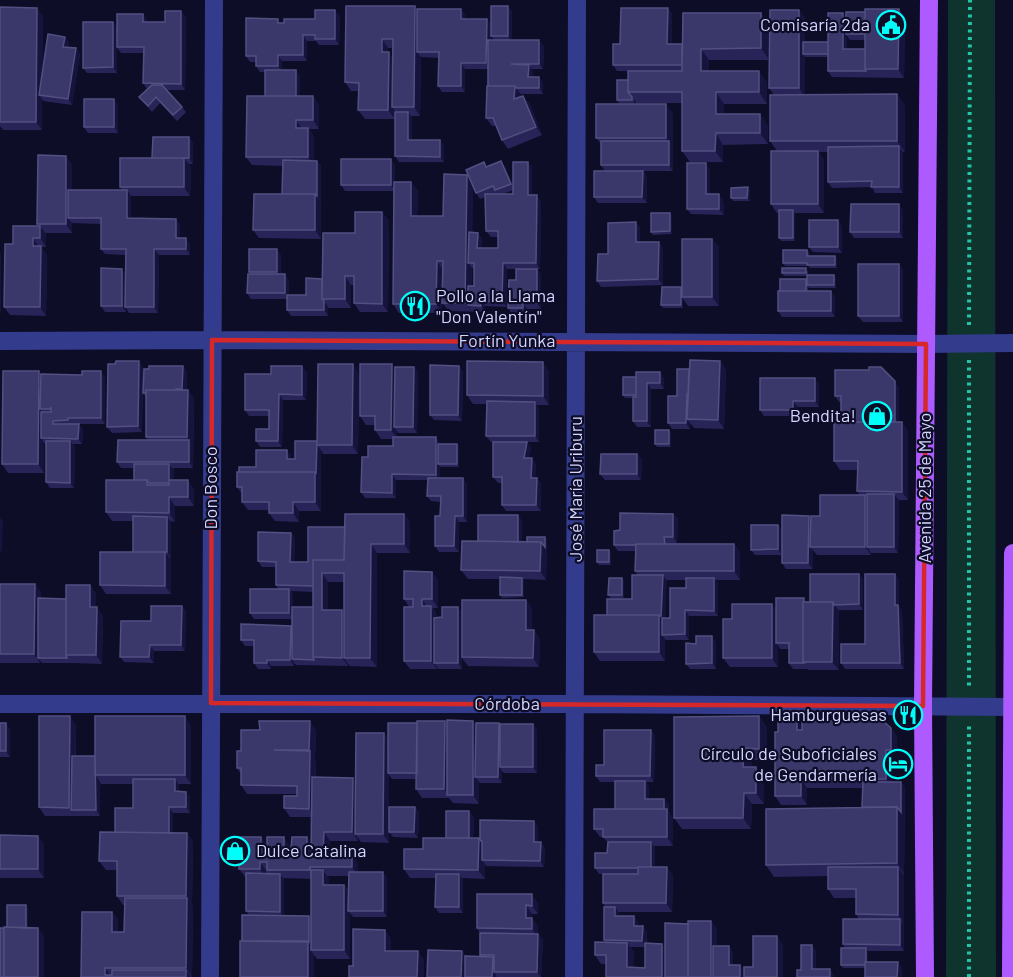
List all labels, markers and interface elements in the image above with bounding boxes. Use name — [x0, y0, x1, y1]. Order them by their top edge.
public building icon: Comisaría 2da — [875, 9, 907, 41]
place label: Comisaría 2da — [760, 13, 870, 35]
place label: Pollo a la Llama "Don Valentín" — [436, 284, 555, 327]
restaurant icon: Pollo a la Llama "Don Valentín" — [399, 290, 431, 322]
street label: Fortín Yunka — [459, 329, 555, 351]
shop icon: Bendita! — [861, 400, 893, 432]
place label: Bendita! — [790, 404, 856, 426]
street label: Avenida 25 de Mayo — [913, 413, 935, 563]
street label: José María Uriburu — [564, 416, 586, 562]
street label: Don Bosco — [199, 446, 221, 530]
street label: Córdoba — [474, 692, 540, 714]
restaurant icon: Hamburguesas — [892, 699, 924, 731]
place label: Hamburguesas — [770, 703, 887, 725]
place label: Círculo de Suboficiales de Gendarmería — [700, 742, 877, 785]
hotel icon: Círculo de Suboficiales de Gendarmería — [882, 748, 914, 780]
shop icon: Dulce Catalina — [219, 835, 251, 867]
place label: Dulce Catalina — [256, 839, 366, 861]

